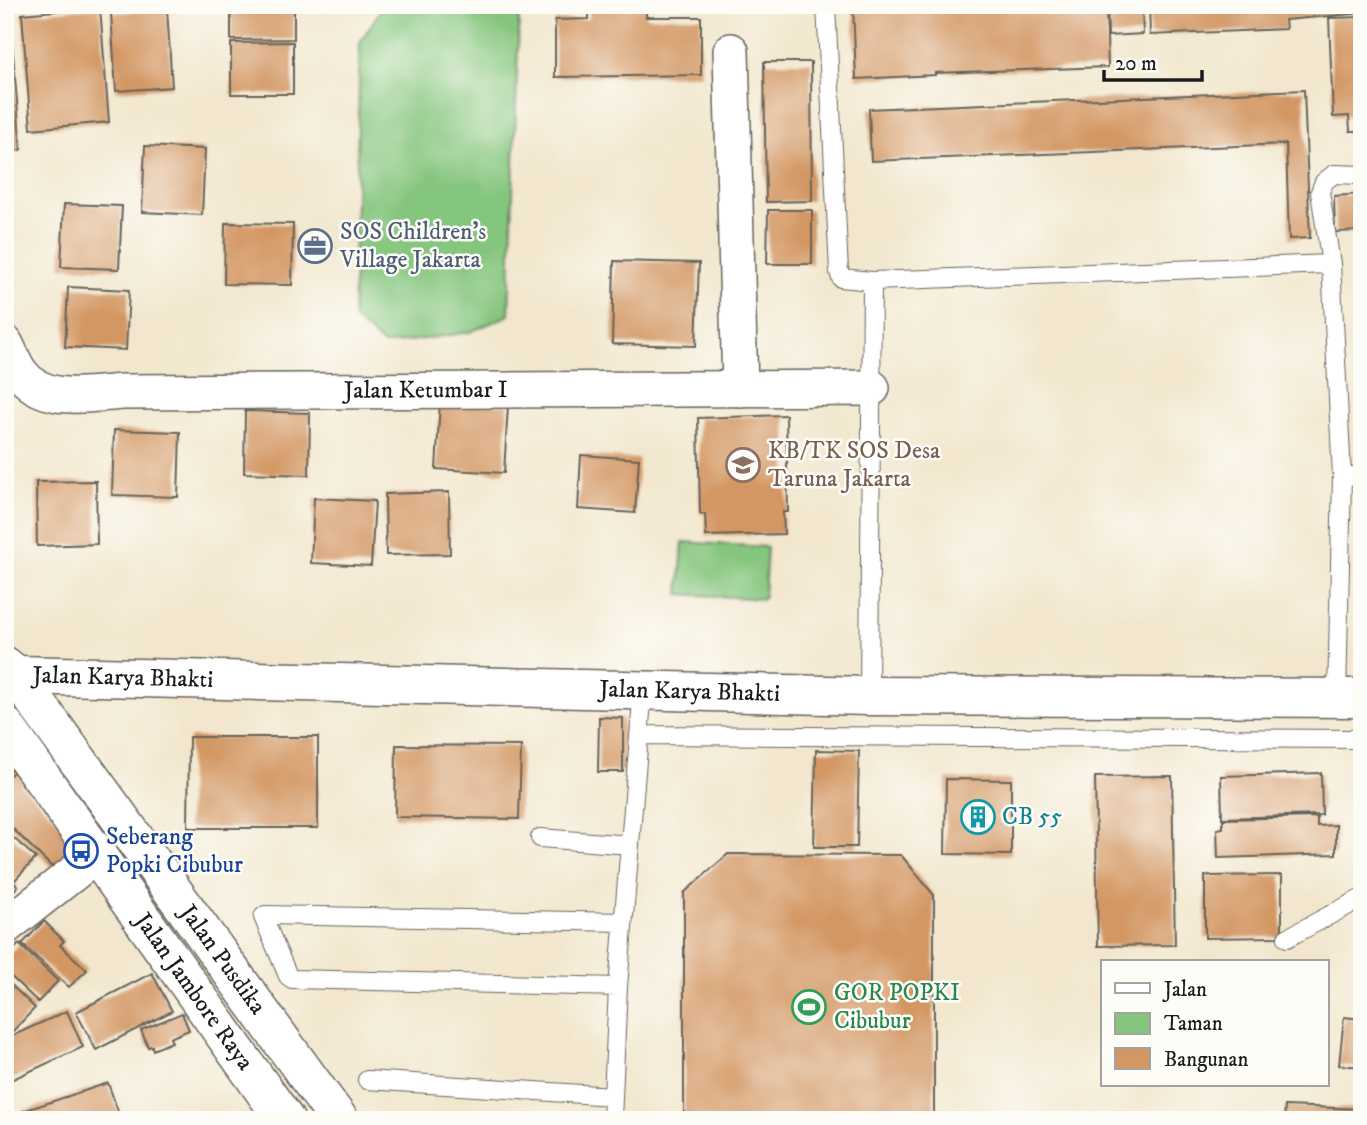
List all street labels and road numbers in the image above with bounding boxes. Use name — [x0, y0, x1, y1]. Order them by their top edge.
street label: Jalan Ketumbar I — [342, 375, 508, 406]
street label: Jalan Karya Bhakti — [30, 660, 214, 695]
street label: Jalan Karya Bhakti — [597, 674, 781, 709]
street label: Jalan Pusdika — [172, 897, 273, 1021]
street label: Jalan Jambore Raya — [127, 906, 260, 1077]

